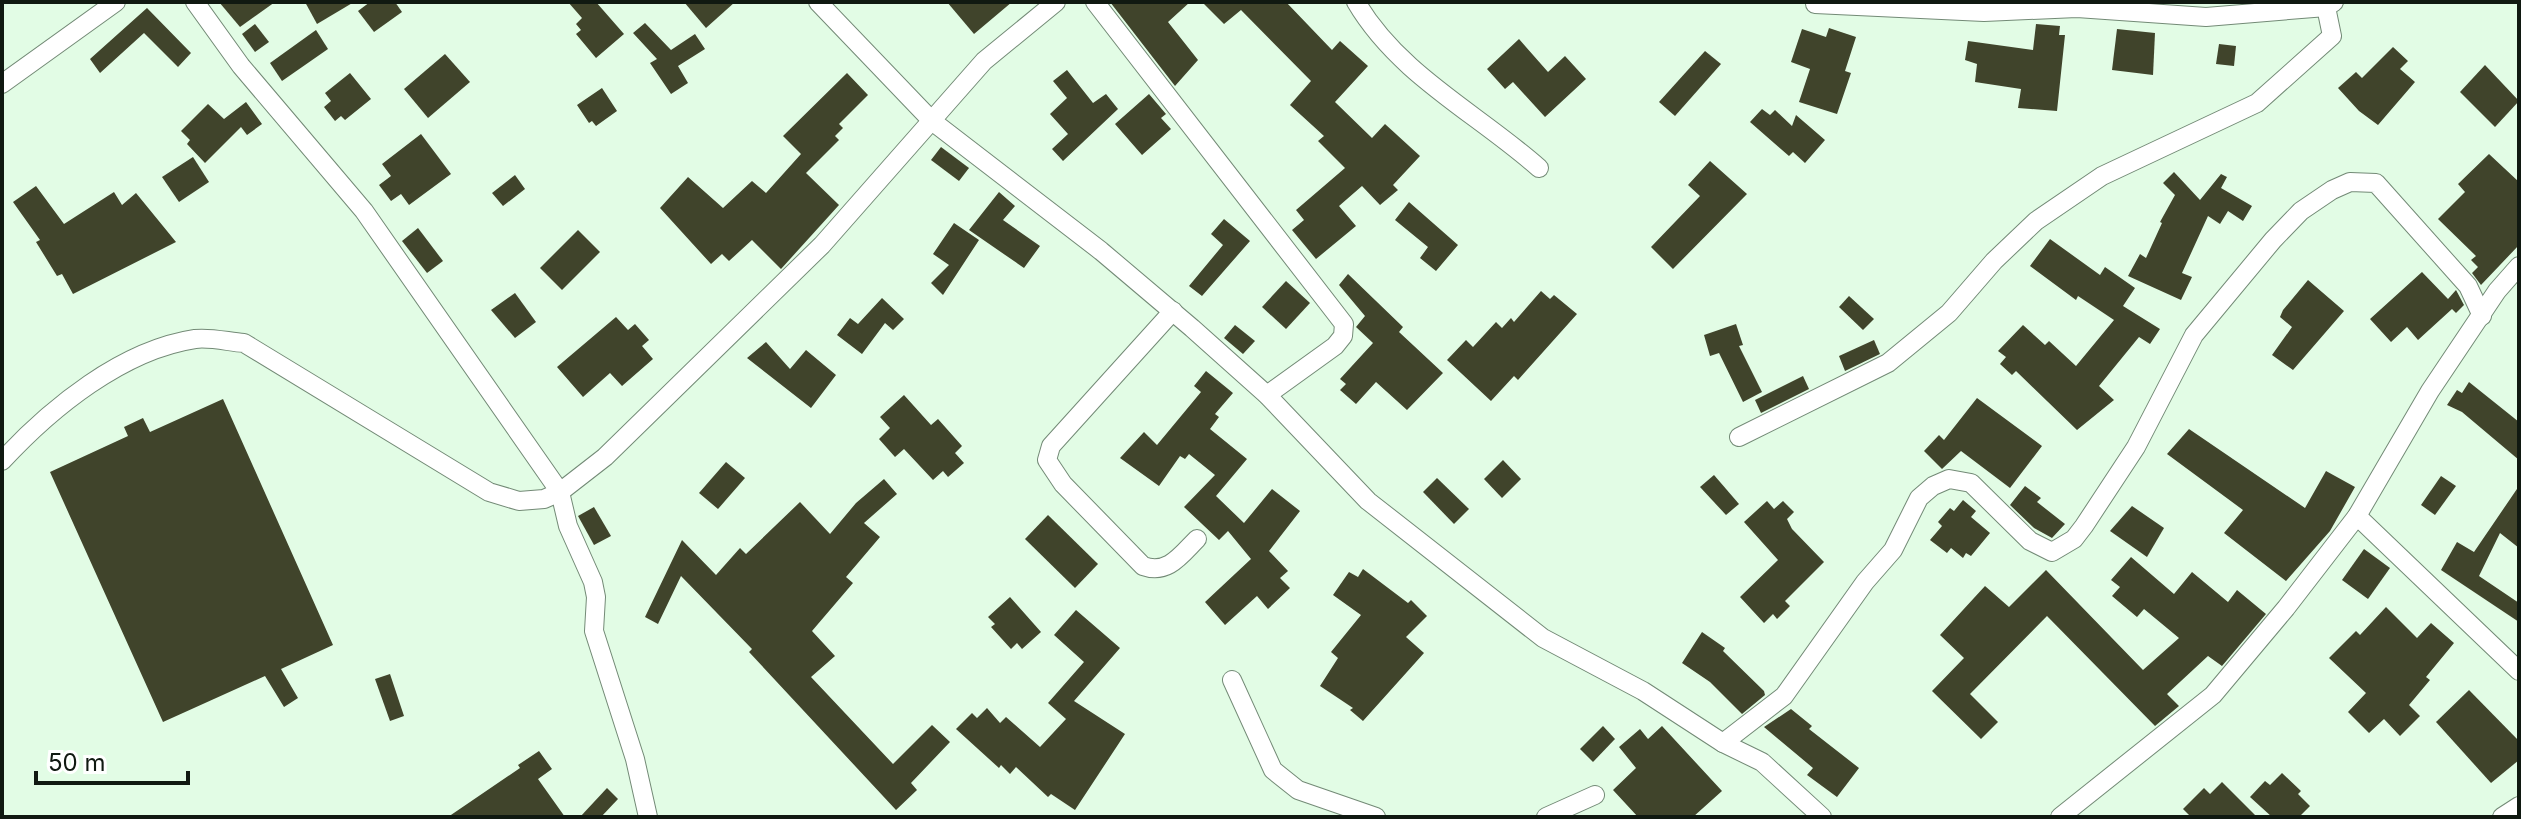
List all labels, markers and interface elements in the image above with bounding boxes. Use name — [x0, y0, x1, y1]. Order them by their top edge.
scale bar — [36, 735, 188, 785]
text: 50 m — [48, 748, 106, 777]

